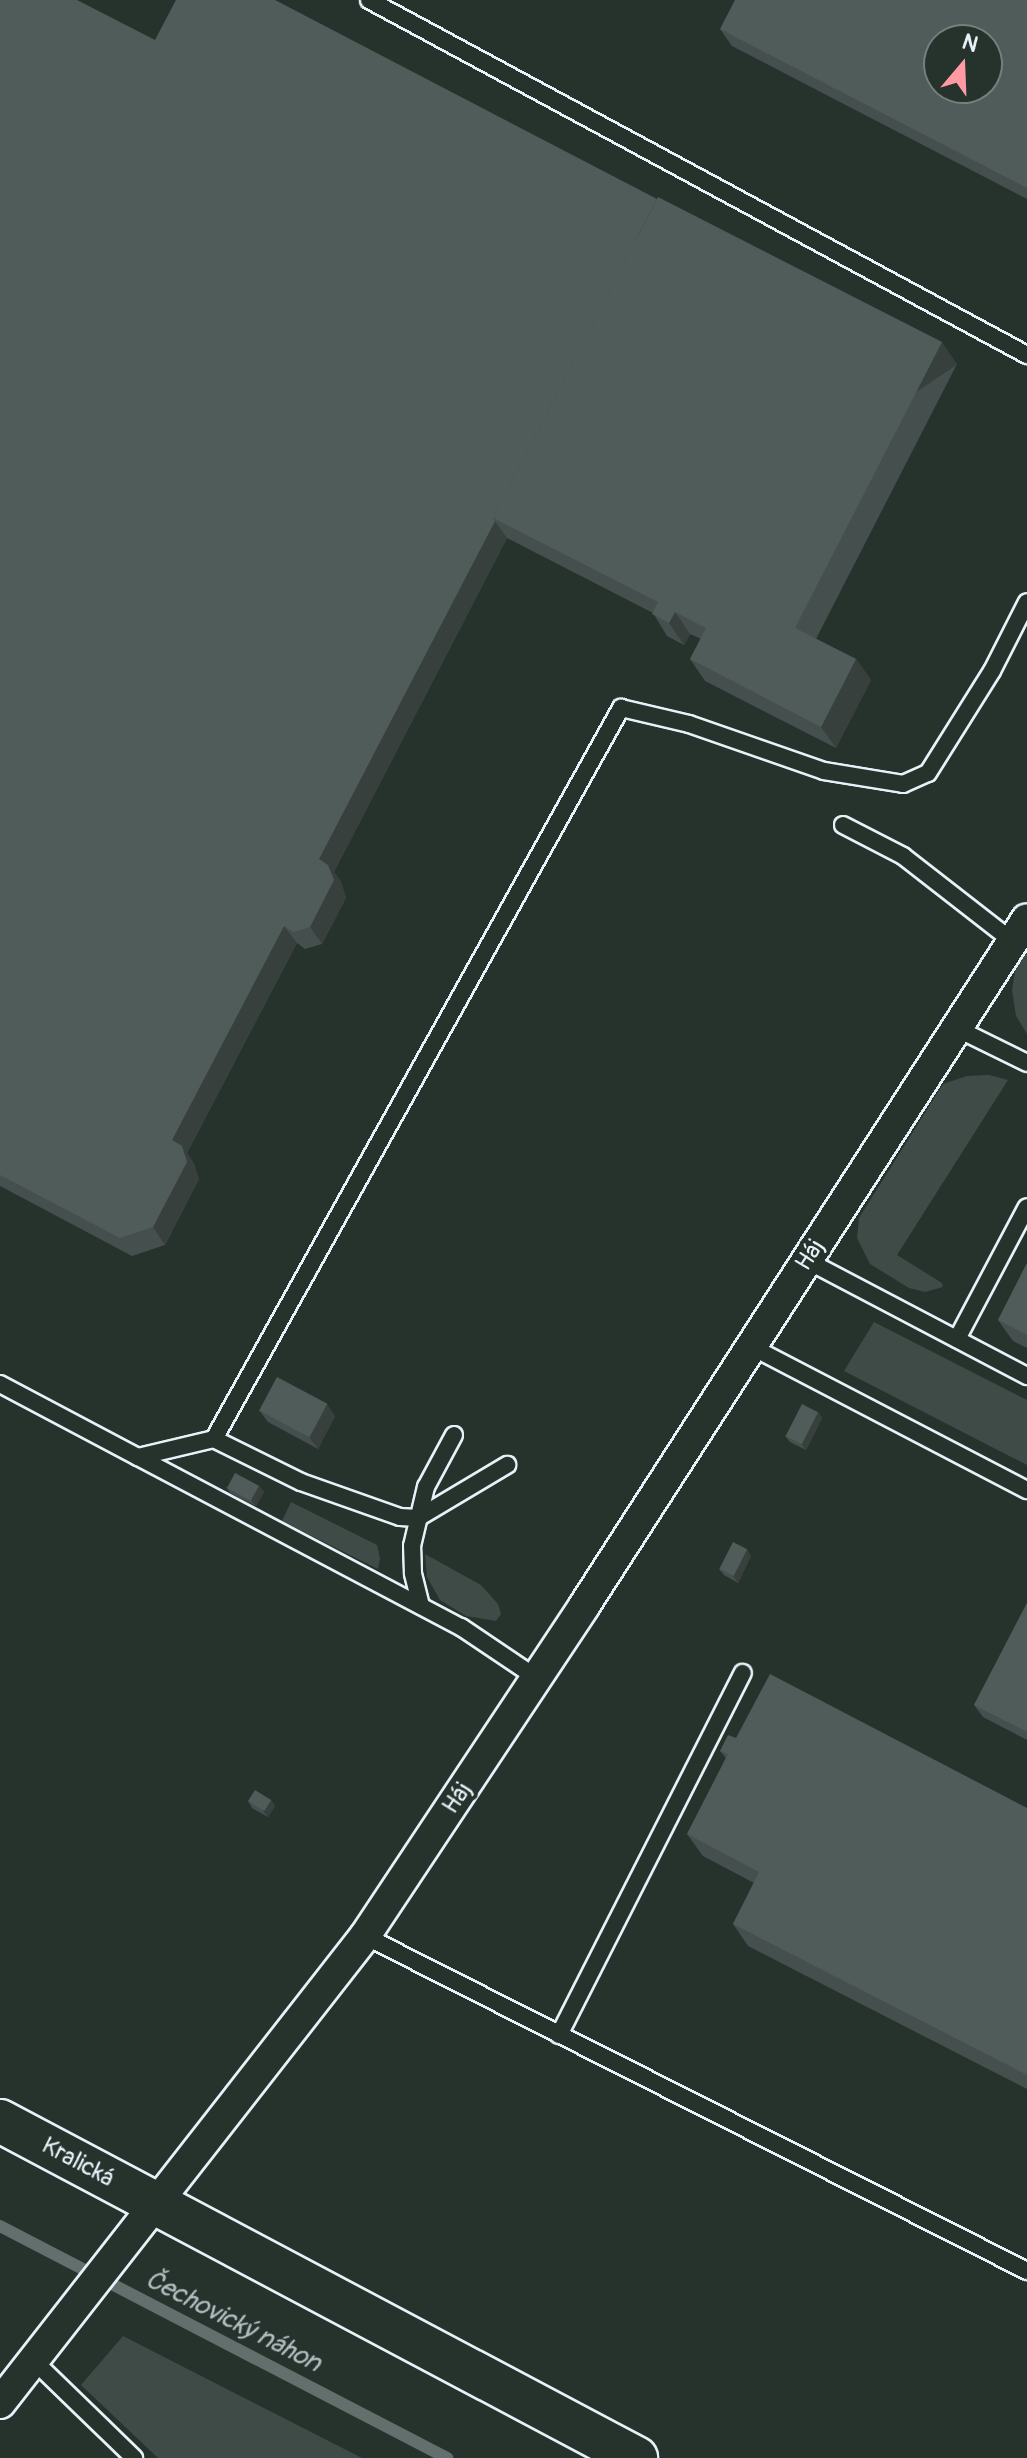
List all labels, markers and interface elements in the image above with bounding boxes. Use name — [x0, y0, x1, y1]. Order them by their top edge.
north arrow — [923, 24, 1003, 104]
text: N — [959, 28, 982, 59]
street label: Háj — [789, 1234, 831, 1276]
street label: Háj — [436, 1777, 478, 1819]
street label: Kralická — [37, 2131, 119, 2193]
water label: Čechovický náhon — [140, 2264, 326, 2380]

